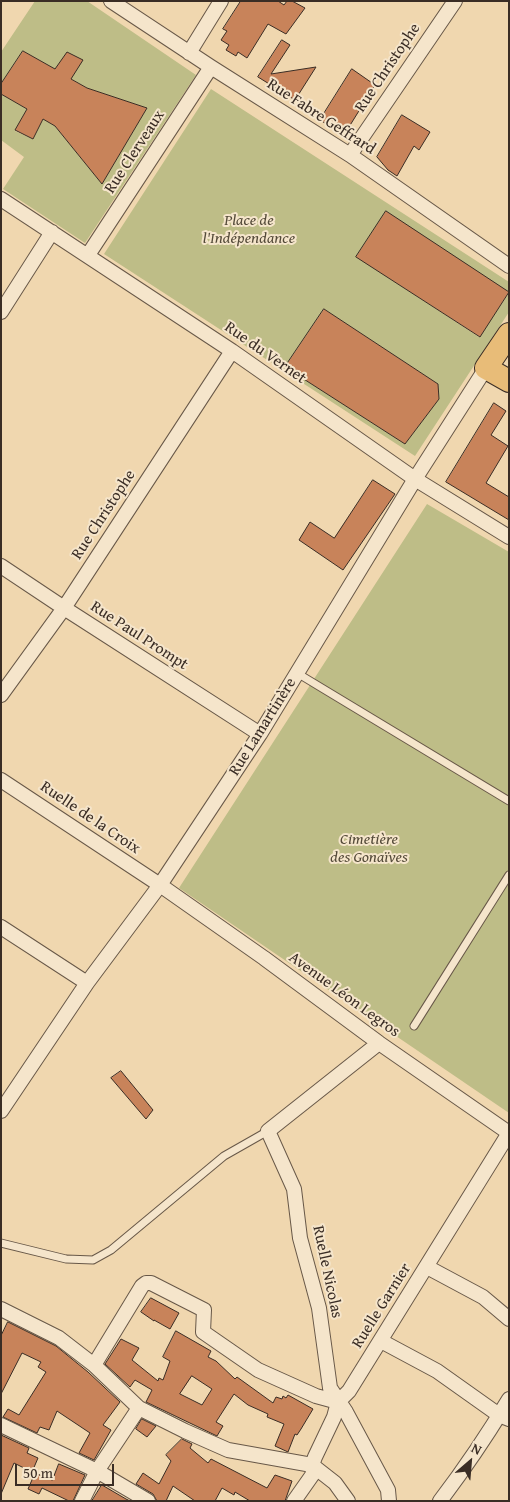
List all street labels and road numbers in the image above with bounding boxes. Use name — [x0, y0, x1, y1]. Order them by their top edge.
street label: Rue Christophe — [351, 20, 425, 116]
street label: Rue Fabre Geffrard — [263, 75, 379, 159]
street label: Rue Clerveaux — [101, 107, 169, 197]
street label: Rue du Vernet — [220, 318, 310, 388]
street label: Rue Christophe — [68, 467, 140, 563]
street label: Rue Paul Prompt — [87, 597, 191, 675]
street label: Rue Lamartinère — [225, 674, 301, 780]
street label: Ruelle de la Croix — [36, 777, 144, 859]
street label: Avenue Léon Legros — [285, 948, 403, 1042]
street label: Ruelle Nicolas — [308, 1224, 346, 1320]
street label: Ruelle Garnier — [348, 1260, 416, 1352]

